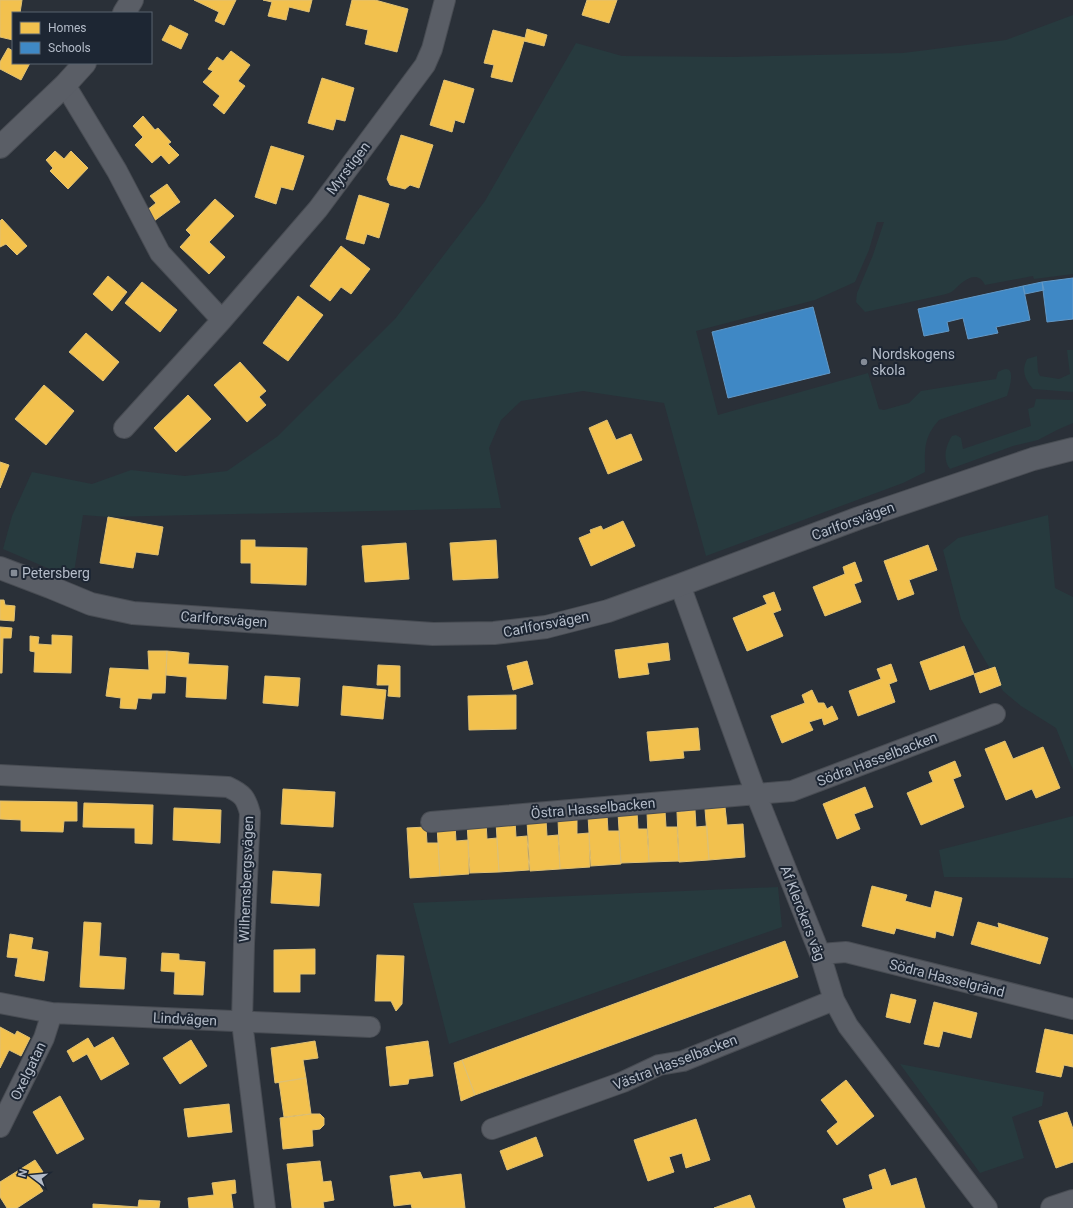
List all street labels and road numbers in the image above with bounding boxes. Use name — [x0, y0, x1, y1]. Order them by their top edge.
street label: Myrstigen — [323, 138, 373, 198]
street label: Carlforsvägen — [809, 499, 897, 543]
street label: Carlforsvägen — [180, 608, 268, 630]
street label: Carlforsvägen — [502, 608, 590, 640]
street label: Södra Hasselbacken — [815, 729, 939, 789]
street label: Östra Hasselbacken — [530, 795, 656, 821]
street label: Wilhemsbergsvägen — [236, 816, 256, 942]
street label: Af Klerckers väg — [777, 863, 829, 963]
street label: Södra Hasselgränd — [888, 956, 1006, 1000]
street label: Lindvägen — [153, 1009, 217, 1029]
street label: Västra Hasselbacken — [611, 1031, 739, 1093]
street label: Oxelgatan — [7, 1039, 49, 1103]

